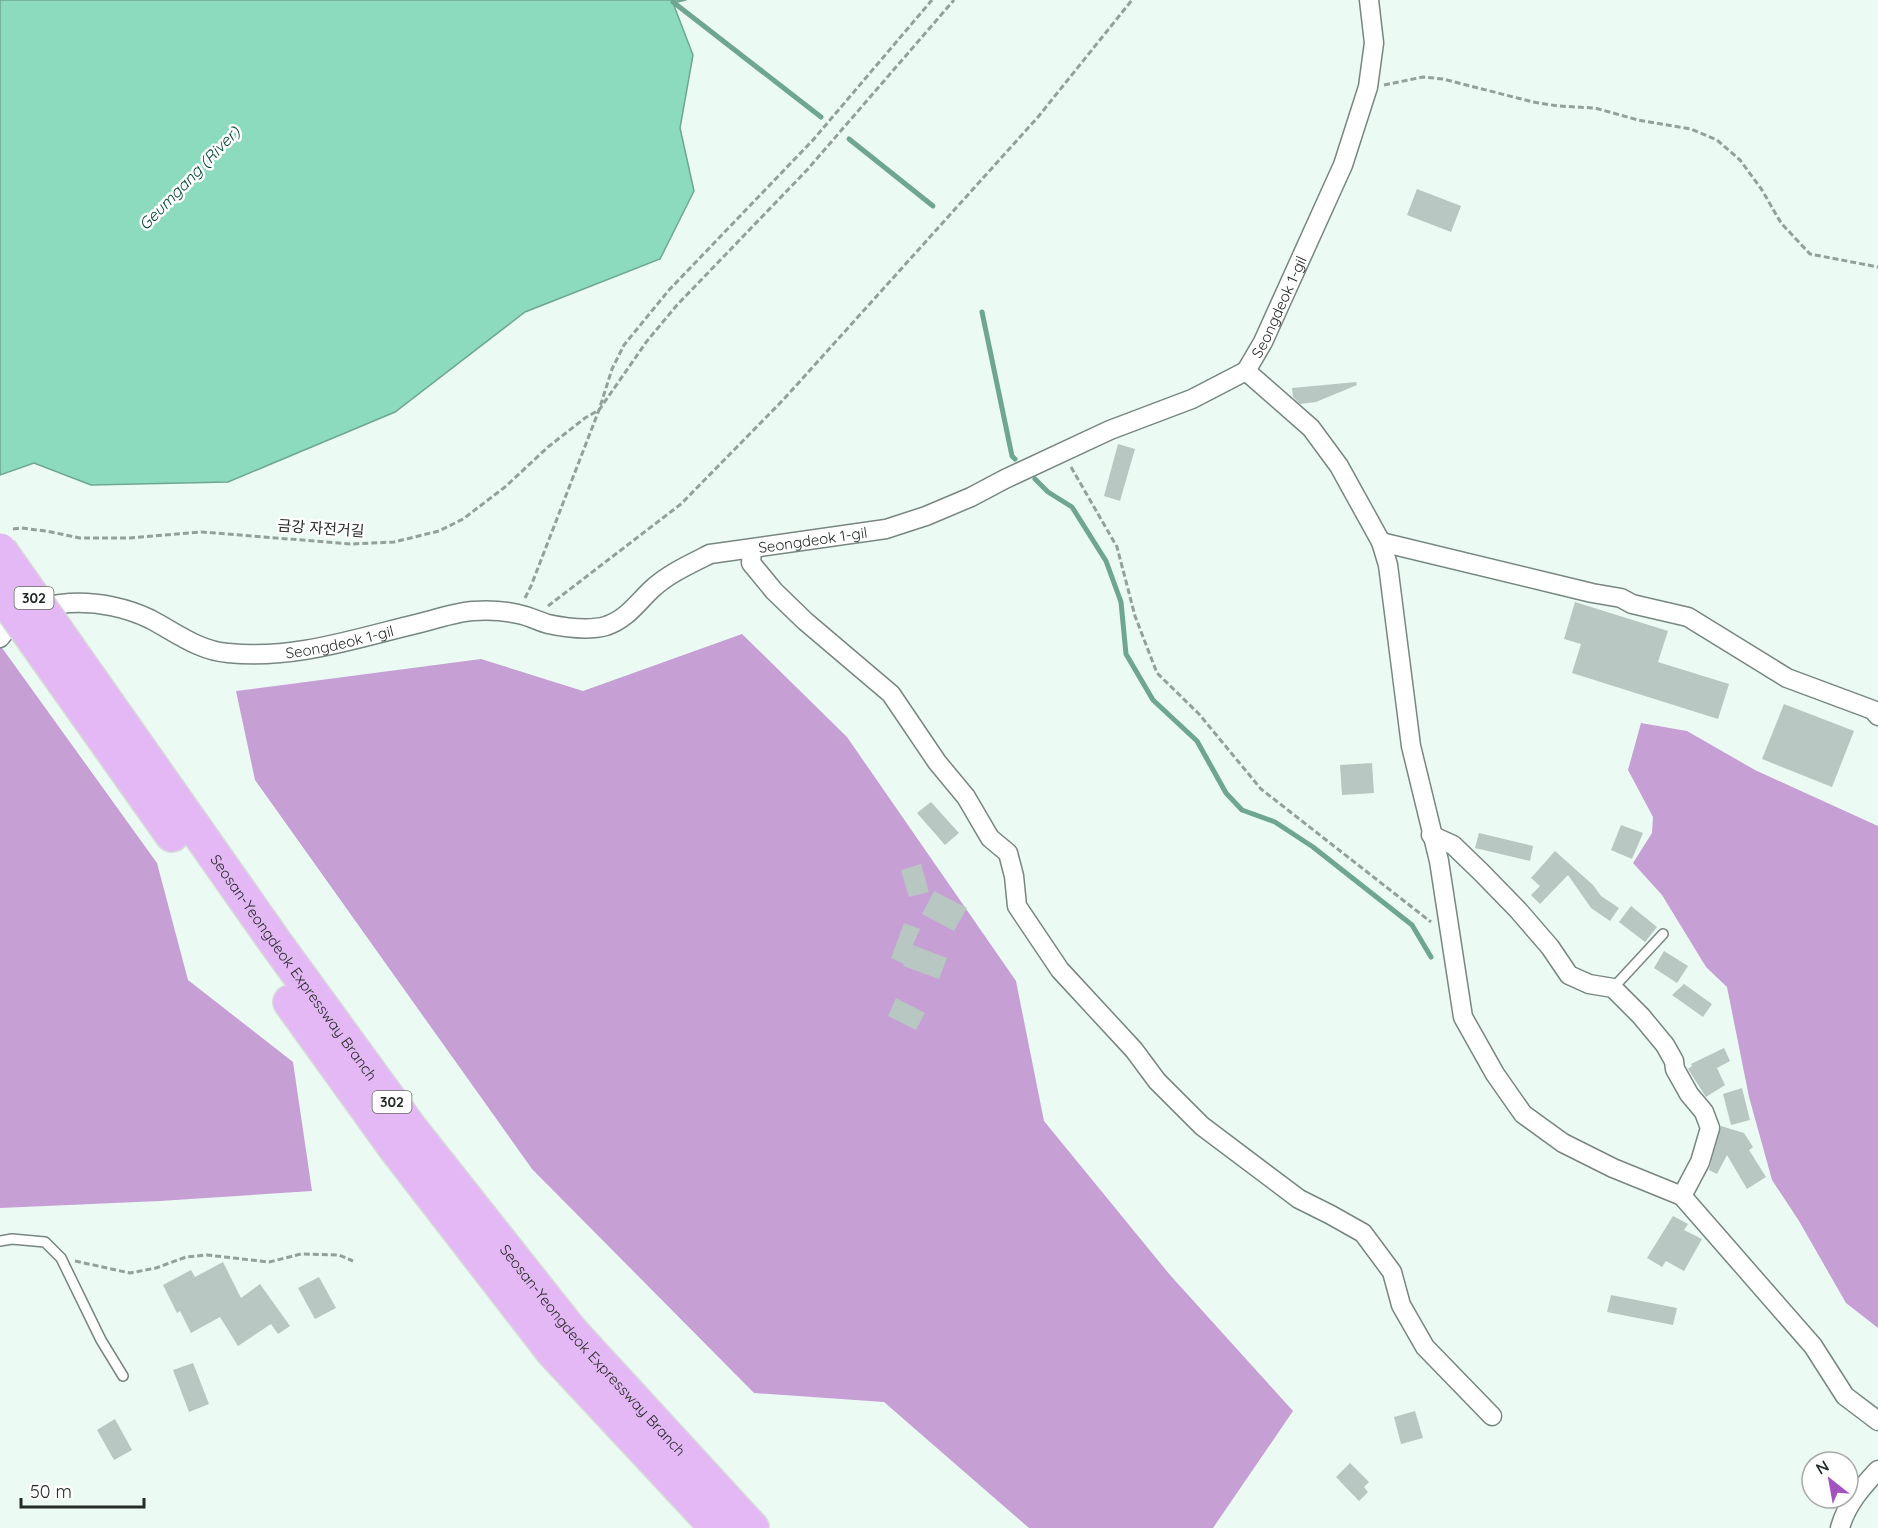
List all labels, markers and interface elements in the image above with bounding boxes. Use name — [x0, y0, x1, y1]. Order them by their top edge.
water label: Geumgang (River) — [134, 121, 244, 234]
street label: Seongdeok 1-gil — [1247, 253, 1310, 361]
street label: 금강 자전거길 — [277, 515, 365, 541]
street label: Seongdeok 1-gil — [757, 522, 869, 557]
road number: 302 — [15, 587, 54, 609]
street label: Seongdeok 1-gil — [284, 621, 395, 662]
street label: Seosan-Yeongdeok Expressway Branch — [207, 850, 382, 1084]
road number: 302 — [372, 1091, 412, 1113]
street label: Seosan-Yeongdeok Expressway Branch — [496, 1240, 690, 1459]
north arrow — [1800, 1450, 1860, 1510]
text: N — [1812, 1456, 1832, 1479]
scale bar — [21, 1471, 144, 1509]
text: 50 m — [30, 1480, 72, 1503]

